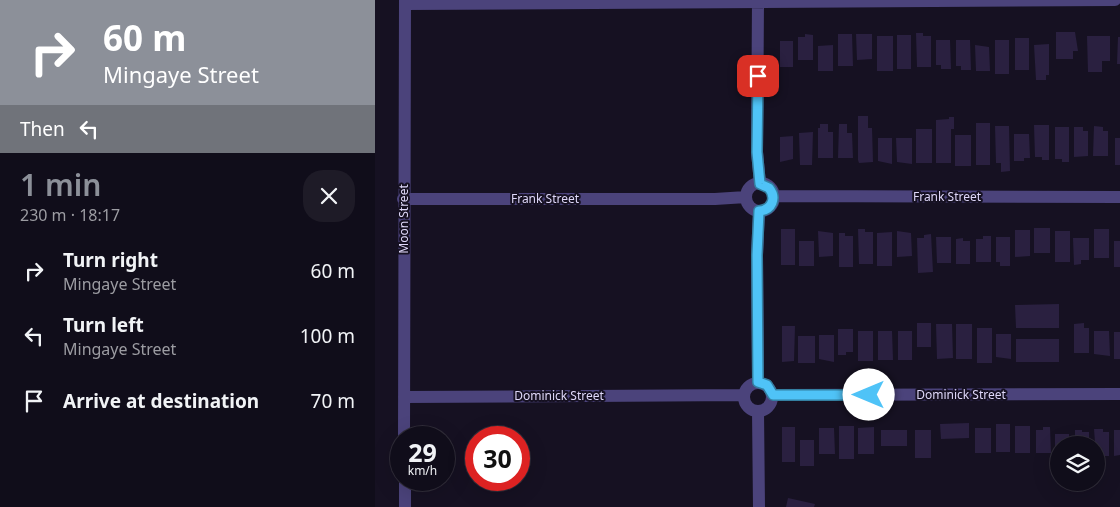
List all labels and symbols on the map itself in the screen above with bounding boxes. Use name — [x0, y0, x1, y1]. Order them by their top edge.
pin — [737, 55, 779, 97]
street label: Moon Street — [395, 184, 412, 254]
street label: Frank Street — [913, 188, 982, 205]
street label: Frank Street — [511, 190, 580, 207]
position arrow — [842, 368, 894, 420]
street label: Dominick Street — [916, 386, 1006, 403]
street label: Dominick Street — [514, 387, 604, 404]
speed limit sign: 30 — [465, 426, 530, 491]

